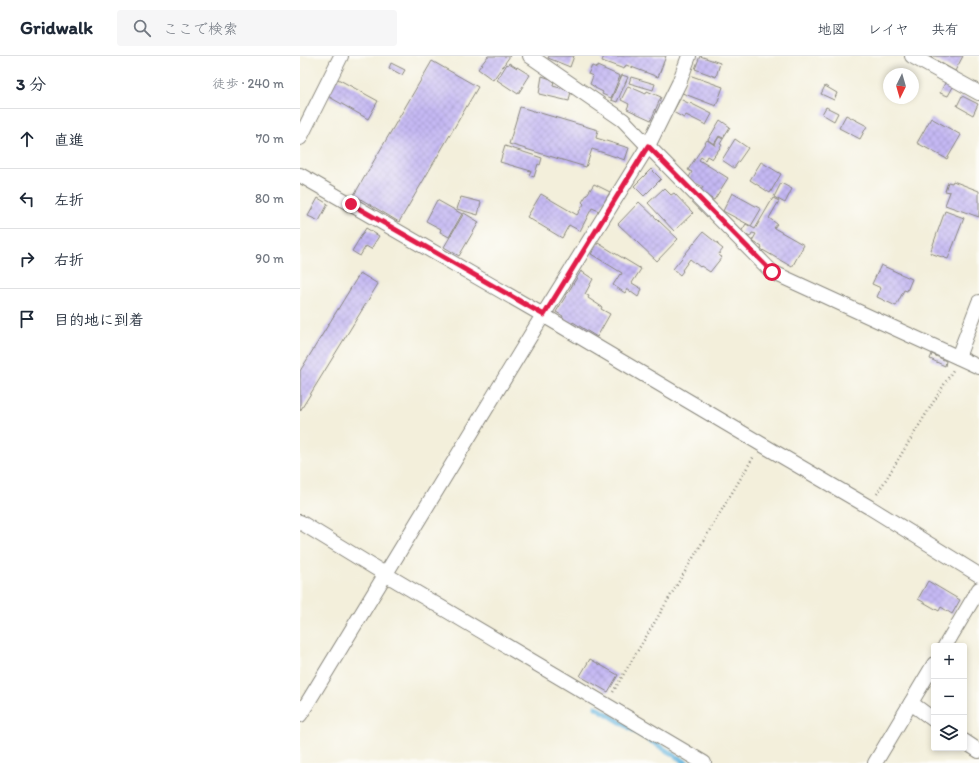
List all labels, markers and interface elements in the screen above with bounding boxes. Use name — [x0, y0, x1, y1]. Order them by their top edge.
search box — [117, 10, 397, 46]
text: Gridwalk — [20, 16, 93, 39]
icon: search — [131, 17, 153, 39]
text: ここで検索 — [163, 20, 238, 38]
text: 地図 — [818, 21, 846, 38]
text: レイヤ — [868, 21, 909, 38]
text: 共有 — [931, 21, 959, 38]
north arrow — [883, 68, 919, 104]
text: 3 分 — [16, 74, 46, 94]
text: 徒歩 · 240 m — [213, 76, 284, 91]
icon: ahead — [16, 128, 38, 150]
text: 直進 — [54, 131, 84, 149]
text: 70 m — [256, 131, 284, 146]
icon: left — [16, 188, 38, 210]
text: 左折 — [54, 191, 84, 209]
text: 80 m — [255, 191, 284, 206]
route end — [342, 195, 360, 213]
icon: right — [16, 248, 38, 270]
text: 右折 — [54, 251, 84, 269]
text: 90 m — [255, 251, 284, 266]
route start — [763, 263, 781, 281]
icon: arrive — [16, 308, 38, 330]
text: 目的地に到着 — [54, 311, 144, 329]
map controls — [931, 643, 967, 751]
button: + — [931, 643, 967, 679]
button: − — [931, 679, 967, 715]
button: layers — [931, 715, 967, 751]

